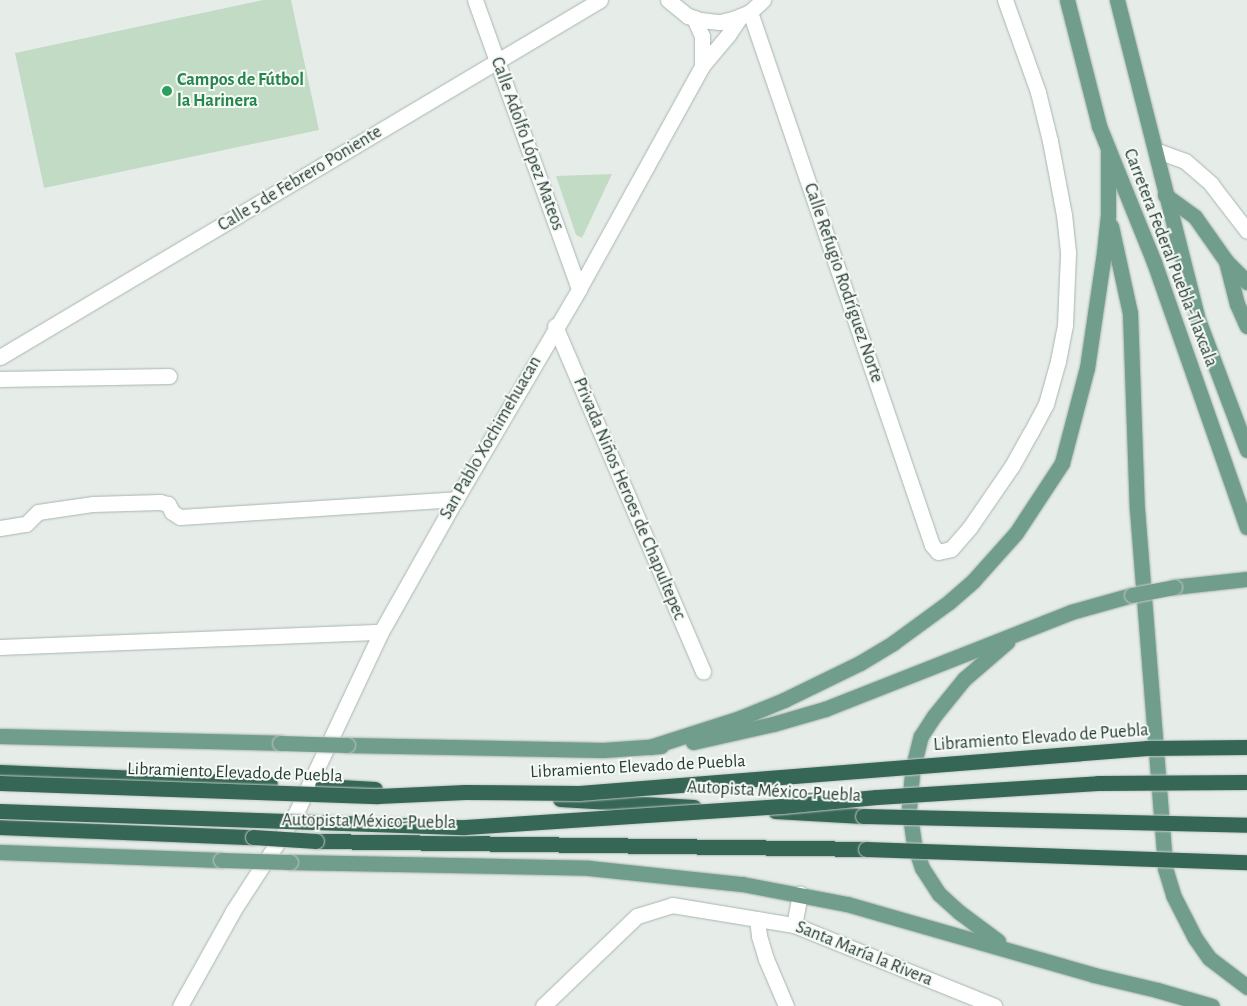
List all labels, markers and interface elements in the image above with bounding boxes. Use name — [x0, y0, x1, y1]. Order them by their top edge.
street label: Calle Adolfo López Mateos — [486, 54, 568, 234]
place label: Campos de Fútbol la Harinera — [177, 70, 304, 112]
marker: Campos de Fútbol la Harinera — [161, 85, 173, 97]
street label: Calle 5 de Febrero Poniente — [214, 121, 386, 237]
street label: Carretera Federal Puebla-Tlaxcala — [1118, 146, 1222, 370]
street label: Calle Refugio Rodríguez Norte — [799, 180, 887, 386]
street label: San Pablo Xochimehuacan — [435, 353, 547, 523]
street label: Privada Niños Heroes de Chapultepec — [568, 375, 690, 623]
street label: Libramiento Elevado de Puebla — [933, 720, 1149, 756]
street label: Libramiento Elevado de Puebla — [530, 751, 746, 783]
street label: Libramiento Elevado de Puebla — [127, 758, 343, 788]
street label: Autopista México-Puebla — [686, 777, 862, 807]
street label: Autopista México-Puebla — [282, 810, 456, 834]
street label: Santa María la Rivera — [792, 917, 936, 991]

